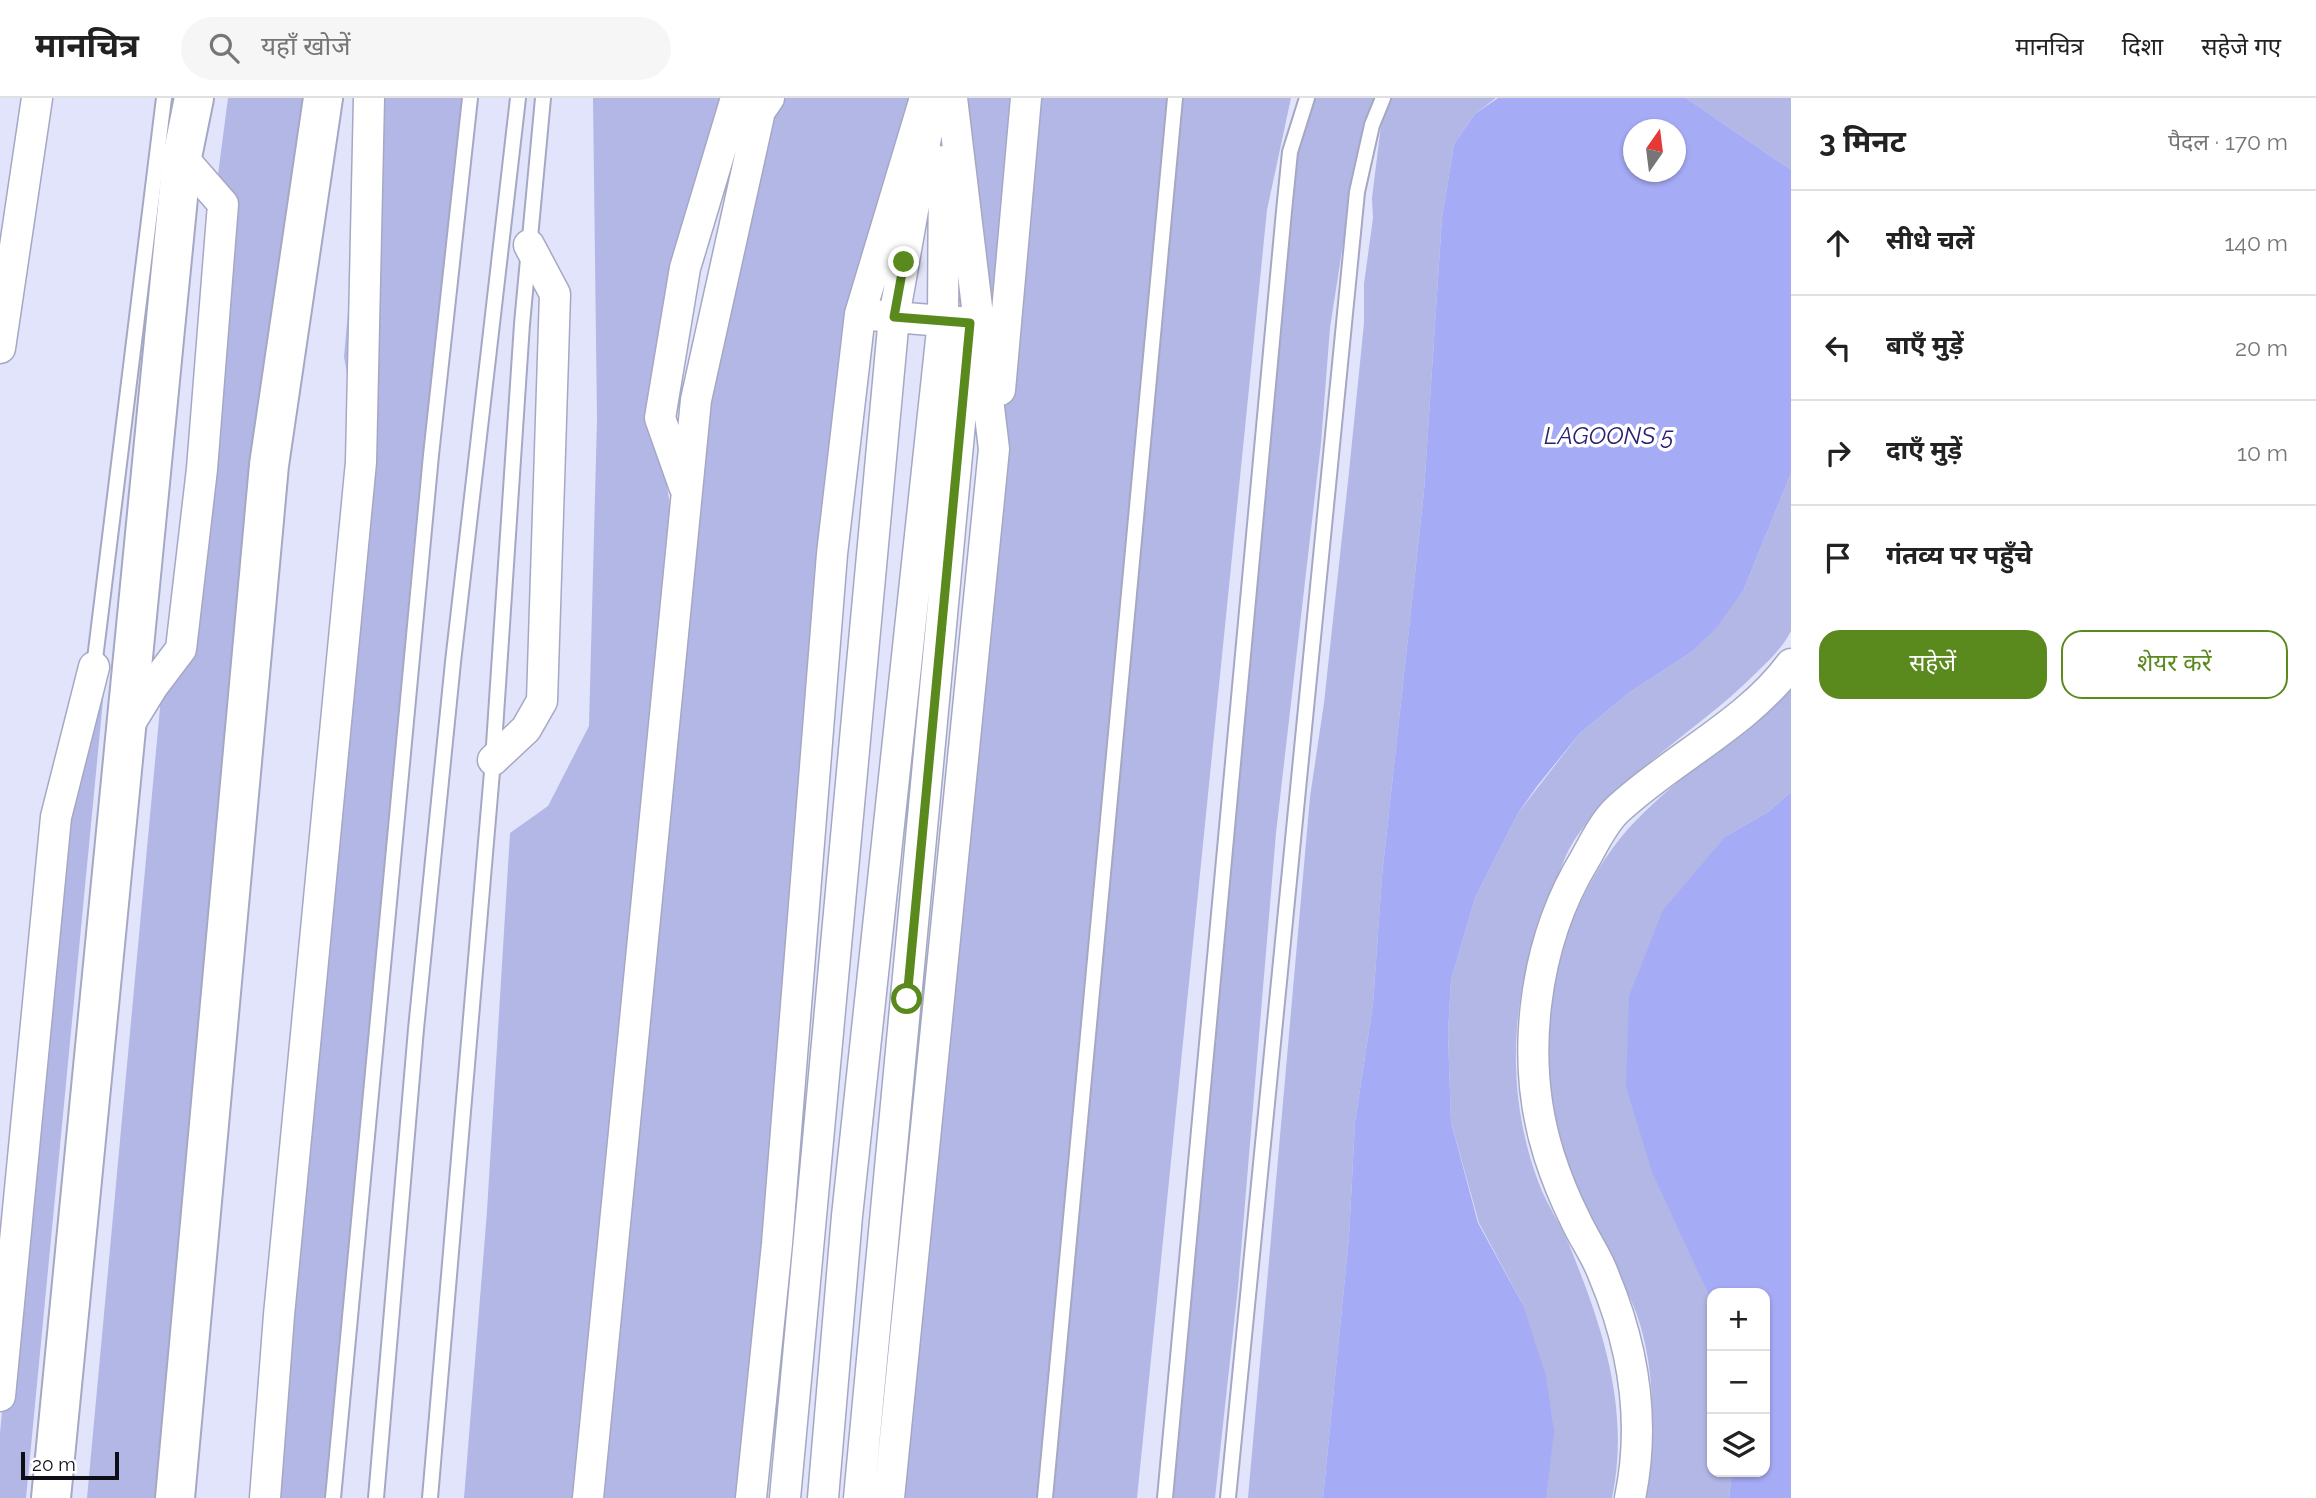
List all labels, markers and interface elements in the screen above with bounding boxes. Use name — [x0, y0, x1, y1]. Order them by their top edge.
search box — [181, 17, 671, 80]
text: मानचित्र — [35, 26, 139, 65]
icon: search — [205, 29, 243, 67]
text: यहाँ खोजें — [261, 31, 351, 61]
text: मानचित्र — [2015, 32, 2084, 61]
text: दिशा — [2122, 32, 2163, 61]
text: सहेजे गए — [2201, 32, 2281, 61]
north arrow — [1623, 119, 1686, 182]
text: 3 मिनट — [1819, 124, 1906, 159]
text: पैदल · 170 m — [2168, 128, 2288, 155]
icon: ahead — [1819, 224, 1857, 262]
text: सीधे चलें — [1886, 225, 1974, 255]
text: 140 m — [2225, 229, 2288, 256]
route end — [888, 246, 919, 277]
icon: left — [1819, 329, 1857, 367]
text: बाएँ मुड़ें — [1886, 330, 1964, 360]
text: 20 m — [2235, 334, 2288, 361]
water label: LAGOONS 5 — [1544, 421, 1674, 450]
icon: right — [1819, 434, 1857, 472]
text: दाएँ मुड़ें — [1886, 435, 1962, 465]
text: 10 m — [2237, 439, 2288, 466]
icon: arrive — [1819, 539, 1857, 577]
text: गंतव्य पर पहुँचे — [1886, 540, 2032, 570]
button: सहेजें — [1819, 630, 2047, 699]
button: शेयर करें — [2061, 630, 2288, 699]
route start — [891, 983, 922, 1014]
map controls — [1707, 1288, 1770, 1477]
button: + — [1707, 1288, 1770, 1351]
button: − — [1707, 1351, 1770, 1414]
button: layers — [1707, 1414, 1770, 1477]
scale bar — [21, 1449, 119, 1481]
text: 20 m — [32, 1453, 76, 1475]

